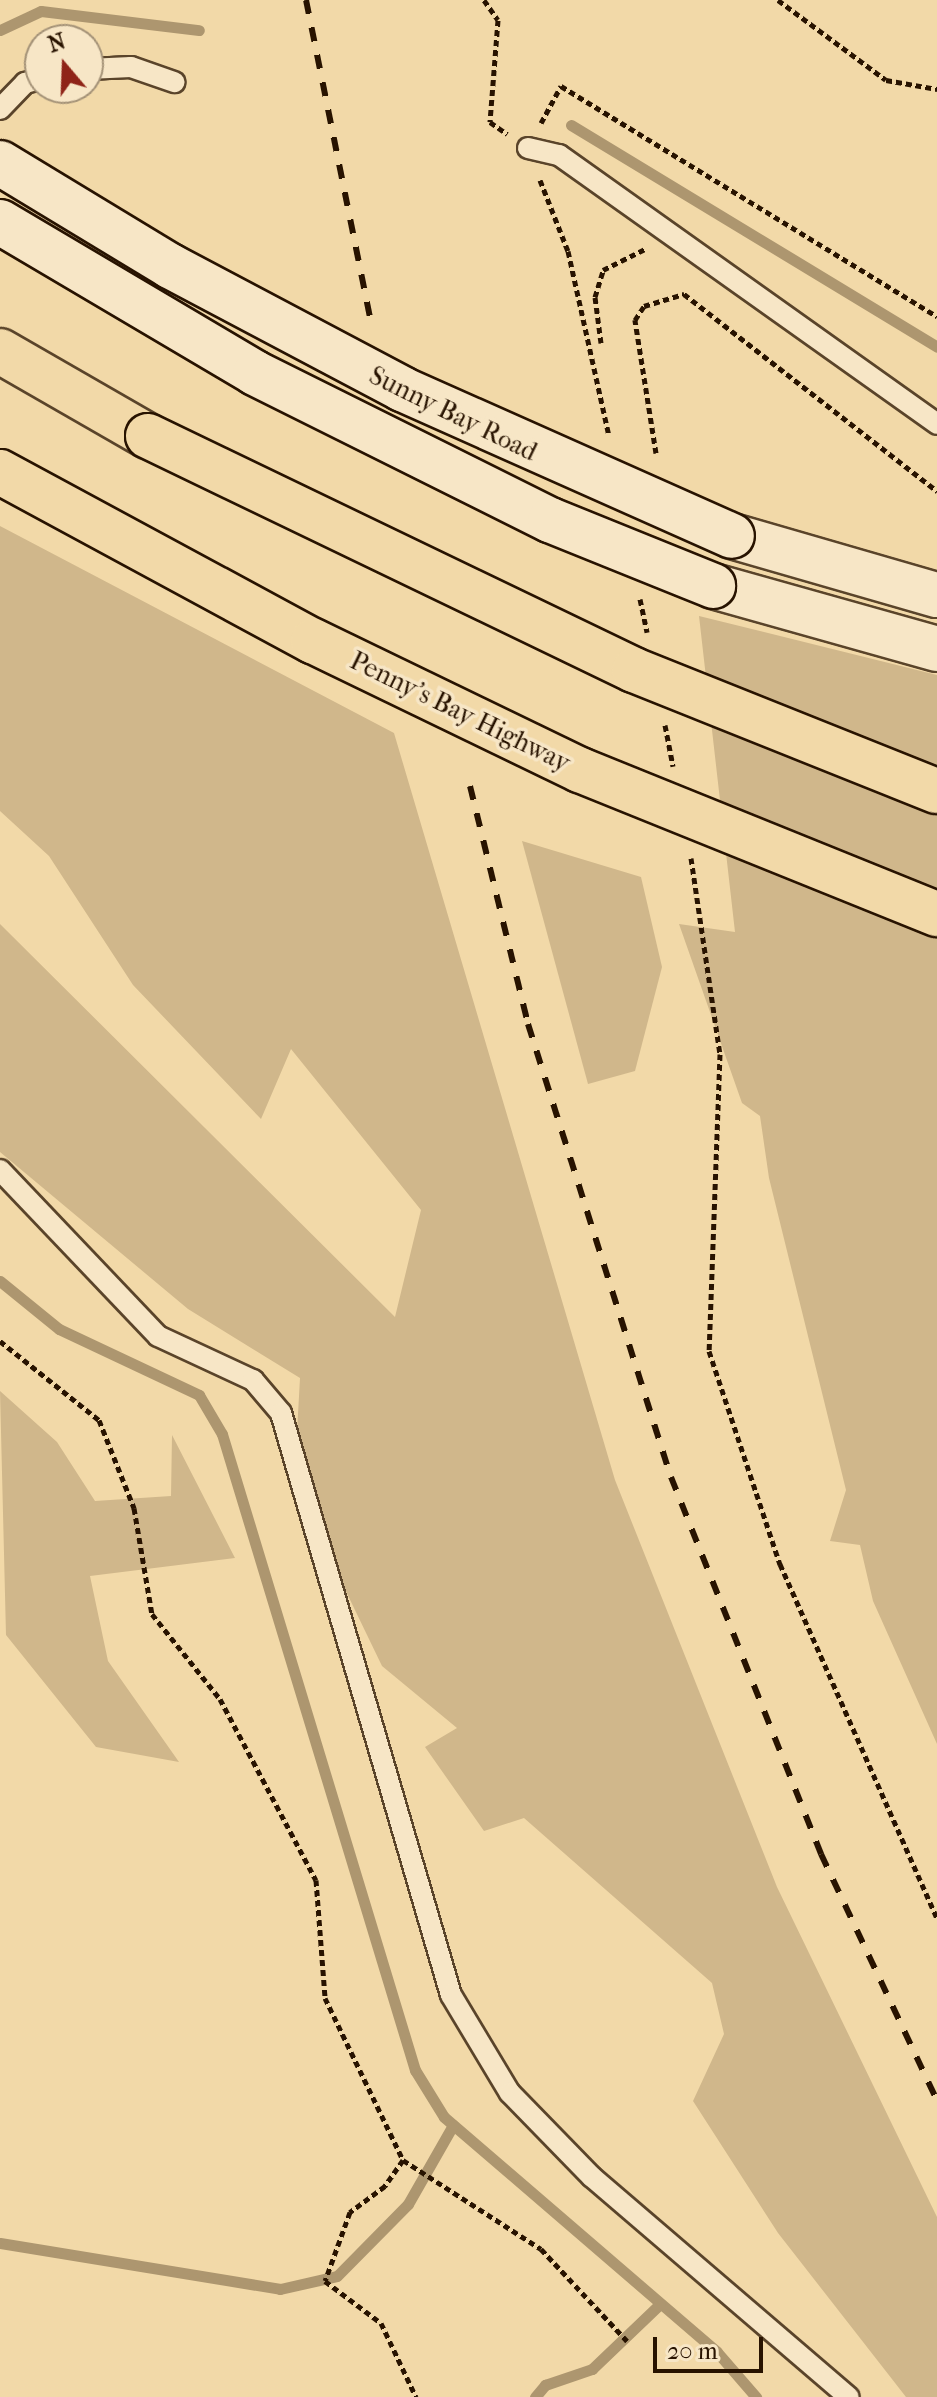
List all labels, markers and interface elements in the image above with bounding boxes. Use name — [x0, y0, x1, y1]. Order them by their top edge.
north arrow — [24, 24, 104, 104]
text: N — [45, 28, 69, 58]
street label: Sunny Bay Road — [364, 360, 542, 468]
street label: Penny's Bay Highway — [345, 645, 575, 779]
scale bar — [657, 2321, 767, 2371]
text: 20 m — [667, 2337, 718, 2365]

